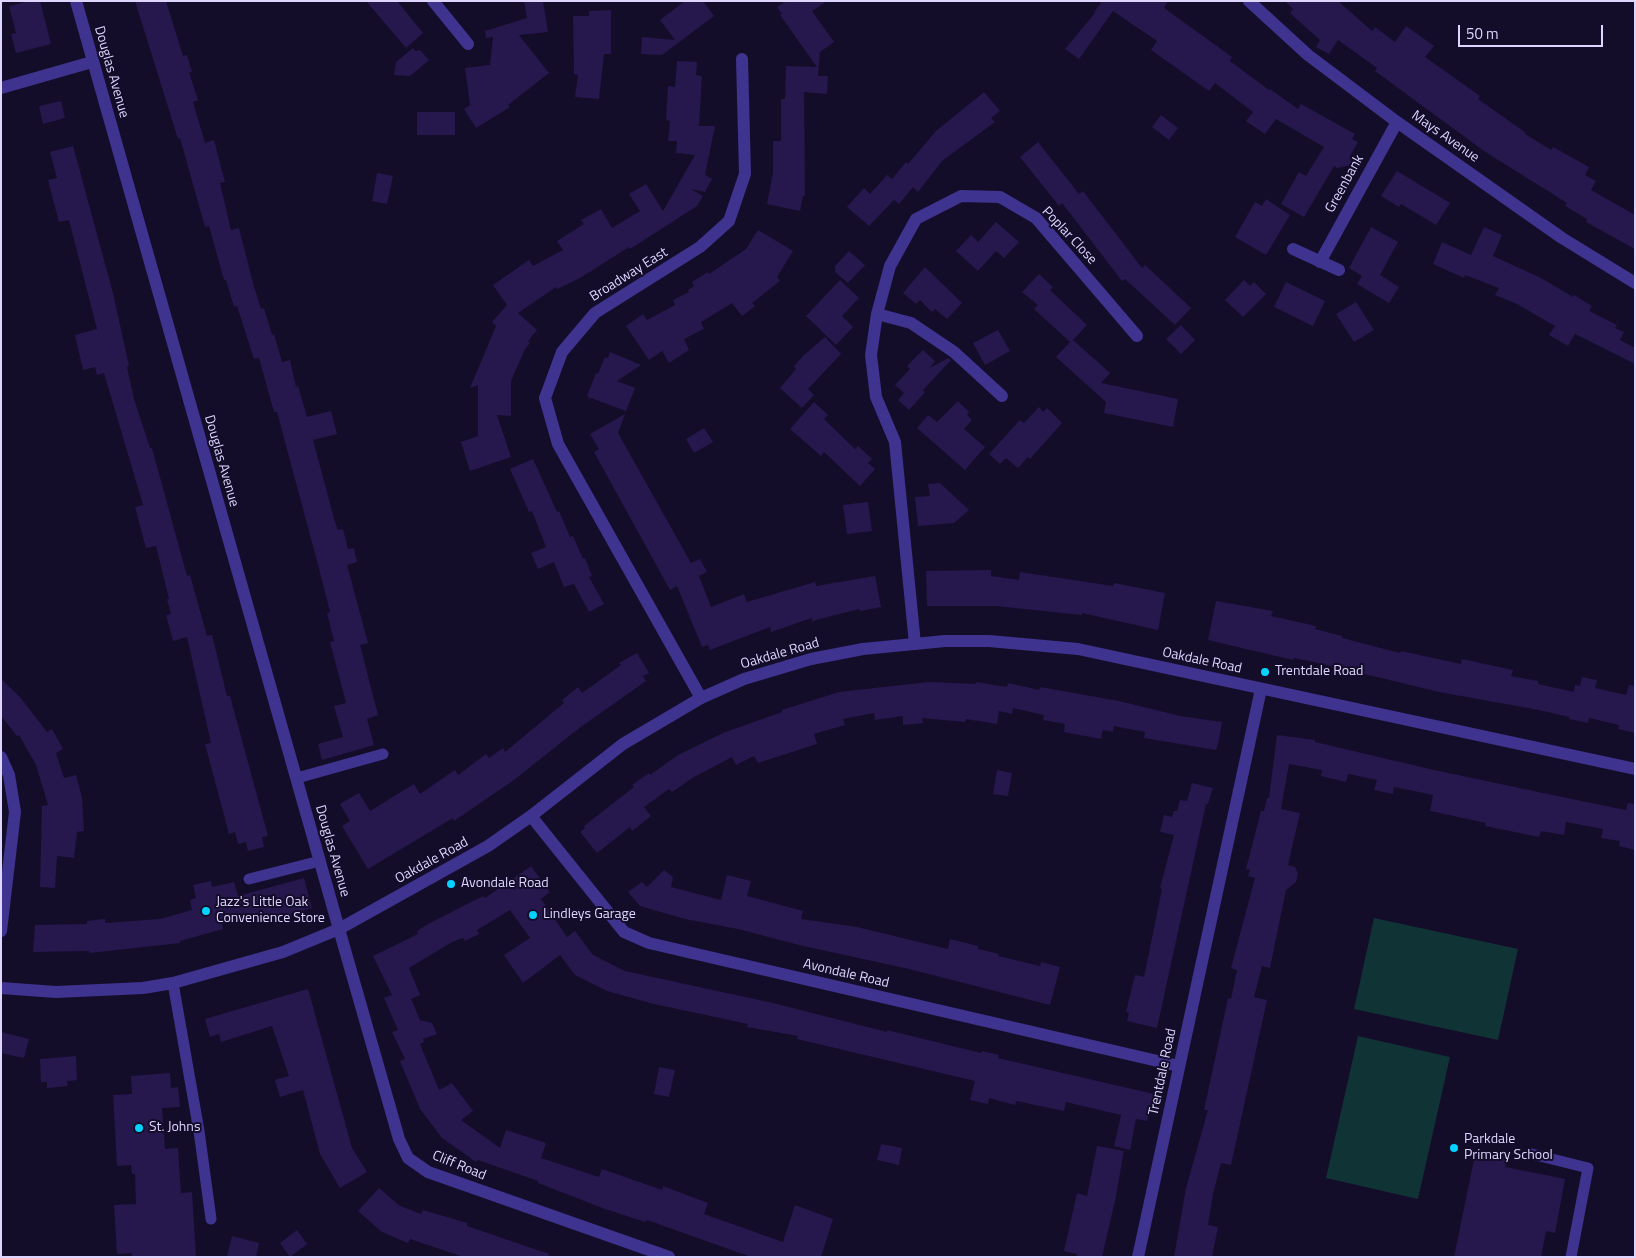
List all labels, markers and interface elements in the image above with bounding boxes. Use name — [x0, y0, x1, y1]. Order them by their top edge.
scale bar — [1461, 15, 1606, 47]
text: 50 m — [1466, 22, 1499, 45]
street label: Douglas Avenue — [90, 24, 132, 120]
street label: Mays Avenue — [1408, 108, 1482, 166]
street label: Greenbank — [1322, 152, 1368, 216]
street label: Poplar Close — [1038, 204, 1100, 268]
street label: Broadway East — [587, 244, 671, 306]
street label: Douglas Avenue — [200, 413, 242, 509]
street label: Oakdale Road — [739, 635, 821, 673]
street label: Oakdale Road — [1161, 644, 1243, 678]
place label: Trentdale Road — [1275, 664, 1363, 680]
marker: Trentdale Road — [1259, 666, 1271, 678]
street label: Douglas Avenue — [311, 803, 353, 899]
street label: Oakdale Road — [393, 834, 471, 888]
place label: Avondale Road — [461, 876, 549, 892]
marker: Avondale Road — [445, 878, 457, 890]
place label: Jazz's Little Oak Convenience Store — [216, 895, 325, 928]
marker: Jazz's Little Oak Convenience Store — [200, 905, 212, 917]
place label: Lindleys Garage — [543, 907, 636, 923]
marker: Lindleys Garage — [527, 909, 539, 921]
street label: Avondale Road — [801, 956, 891, 992]
street label: Trentdale Road — [1146, 1027, 1180, 1117]
place label: St. Johns — [149, 1120, 200, 1136]
marker: St. Johns — [133, 1122, 145, 1134]
place label: Parkdale Primary School — [1464, 1132, 1553, 1164]
marker: Parkdale Primary School — [1448, 1142, 1460, 1154]
street label: Cliff Road — [430, 1148, 488, 1184]

